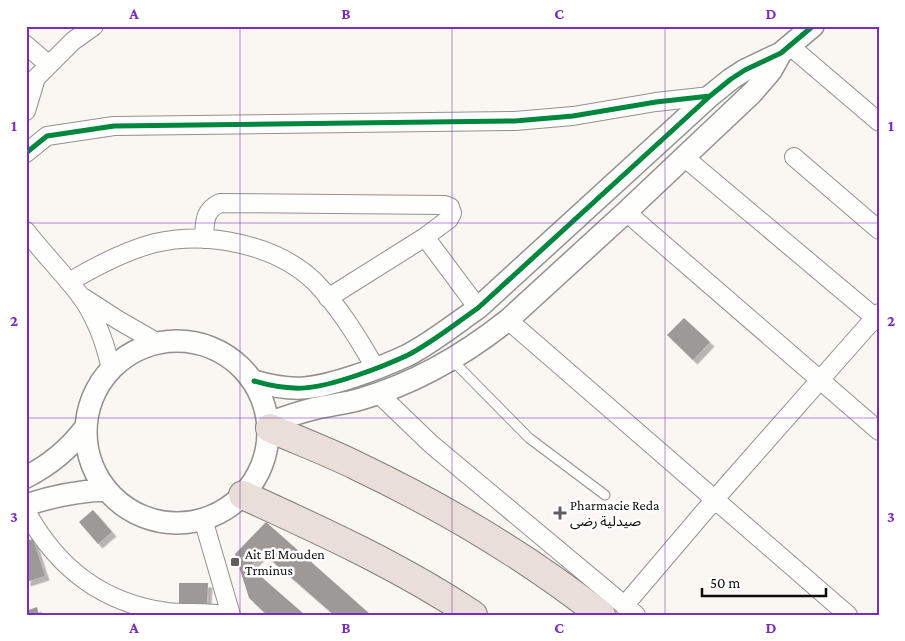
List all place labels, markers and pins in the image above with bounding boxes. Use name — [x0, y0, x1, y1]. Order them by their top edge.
place label: Pharmacie Reda صيدلية رضى — [570, 497, 660, 530]
marker: Pharmacie Reda صيدلية رضى — [554, 507, 566, 519]
place label: Ait El Mouden Trminus — [245, 546, 325, 578]
marker: Ait El Mouden Trminus — [229, 556, 241, 568]

